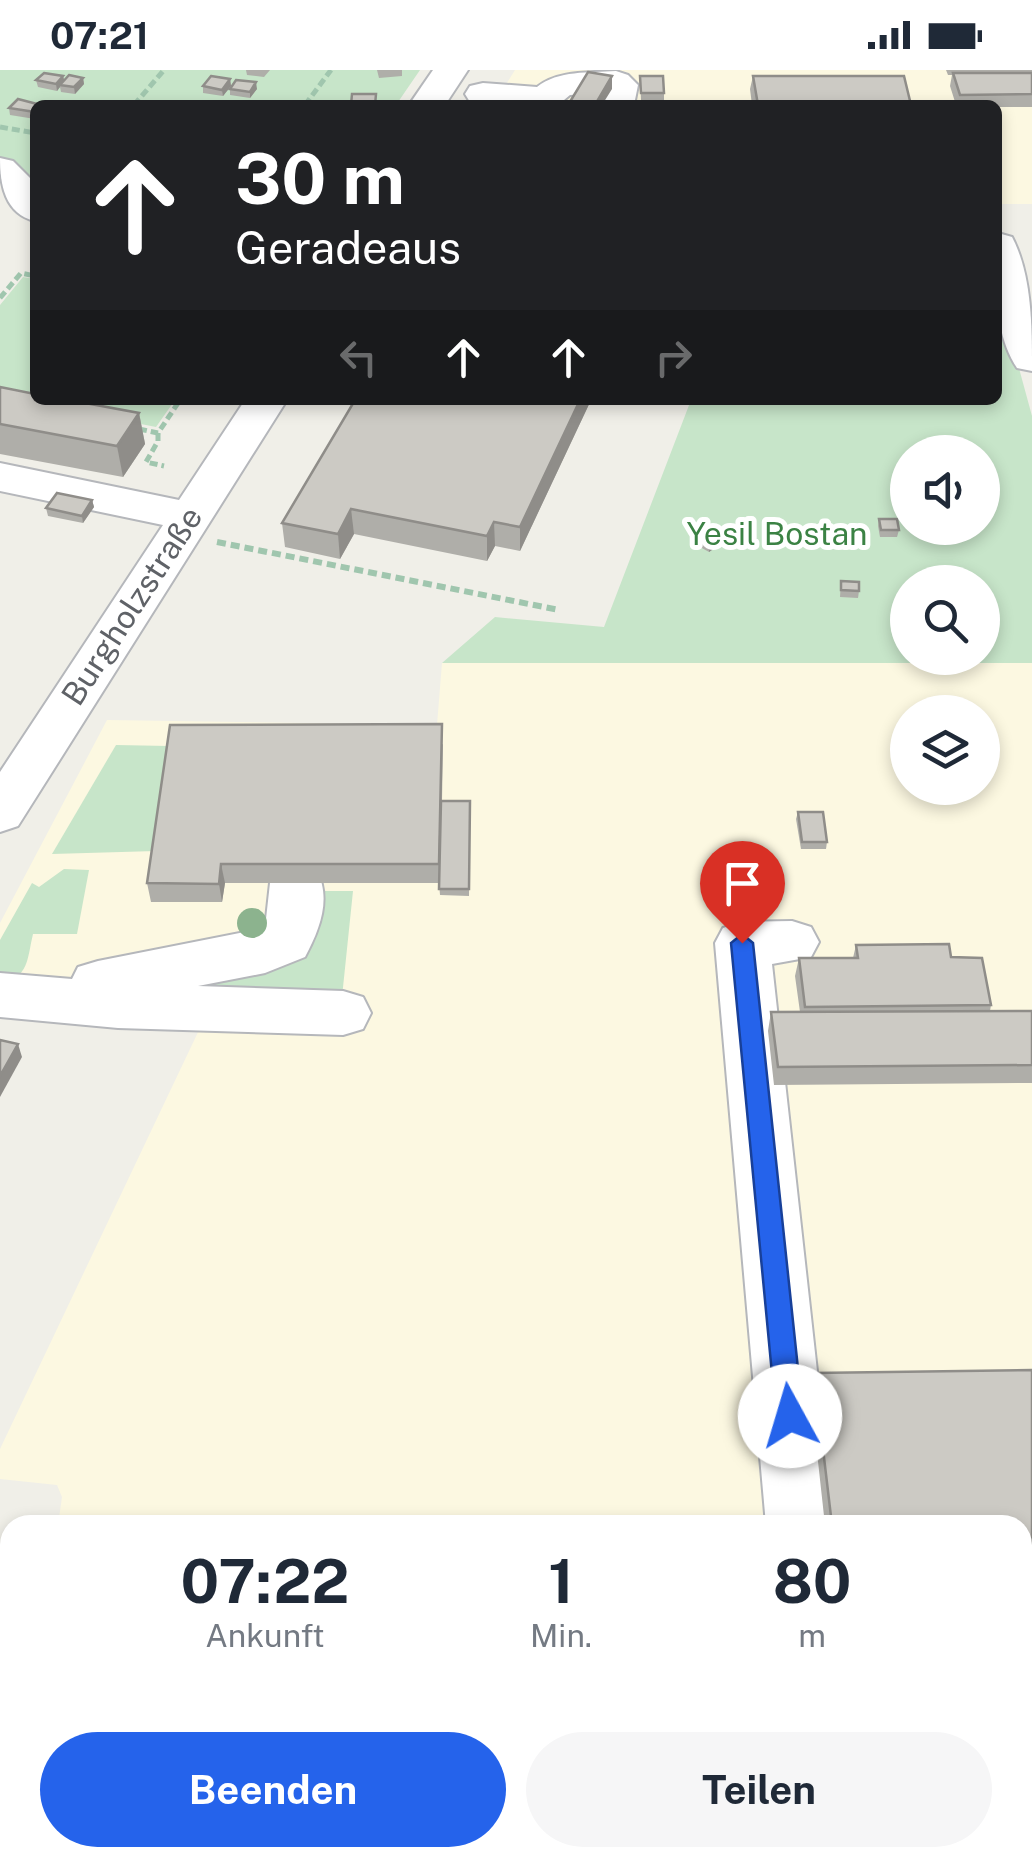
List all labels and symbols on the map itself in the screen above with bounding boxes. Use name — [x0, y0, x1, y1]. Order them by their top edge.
street label: Burgholzstraße — [54, 500, 209, 712]
park label: Yesil Bostan — [686, 515, 868, 552]
pin — [700, 841, 785, 944]
position arrow — [738, 1364, 842, 1468]

